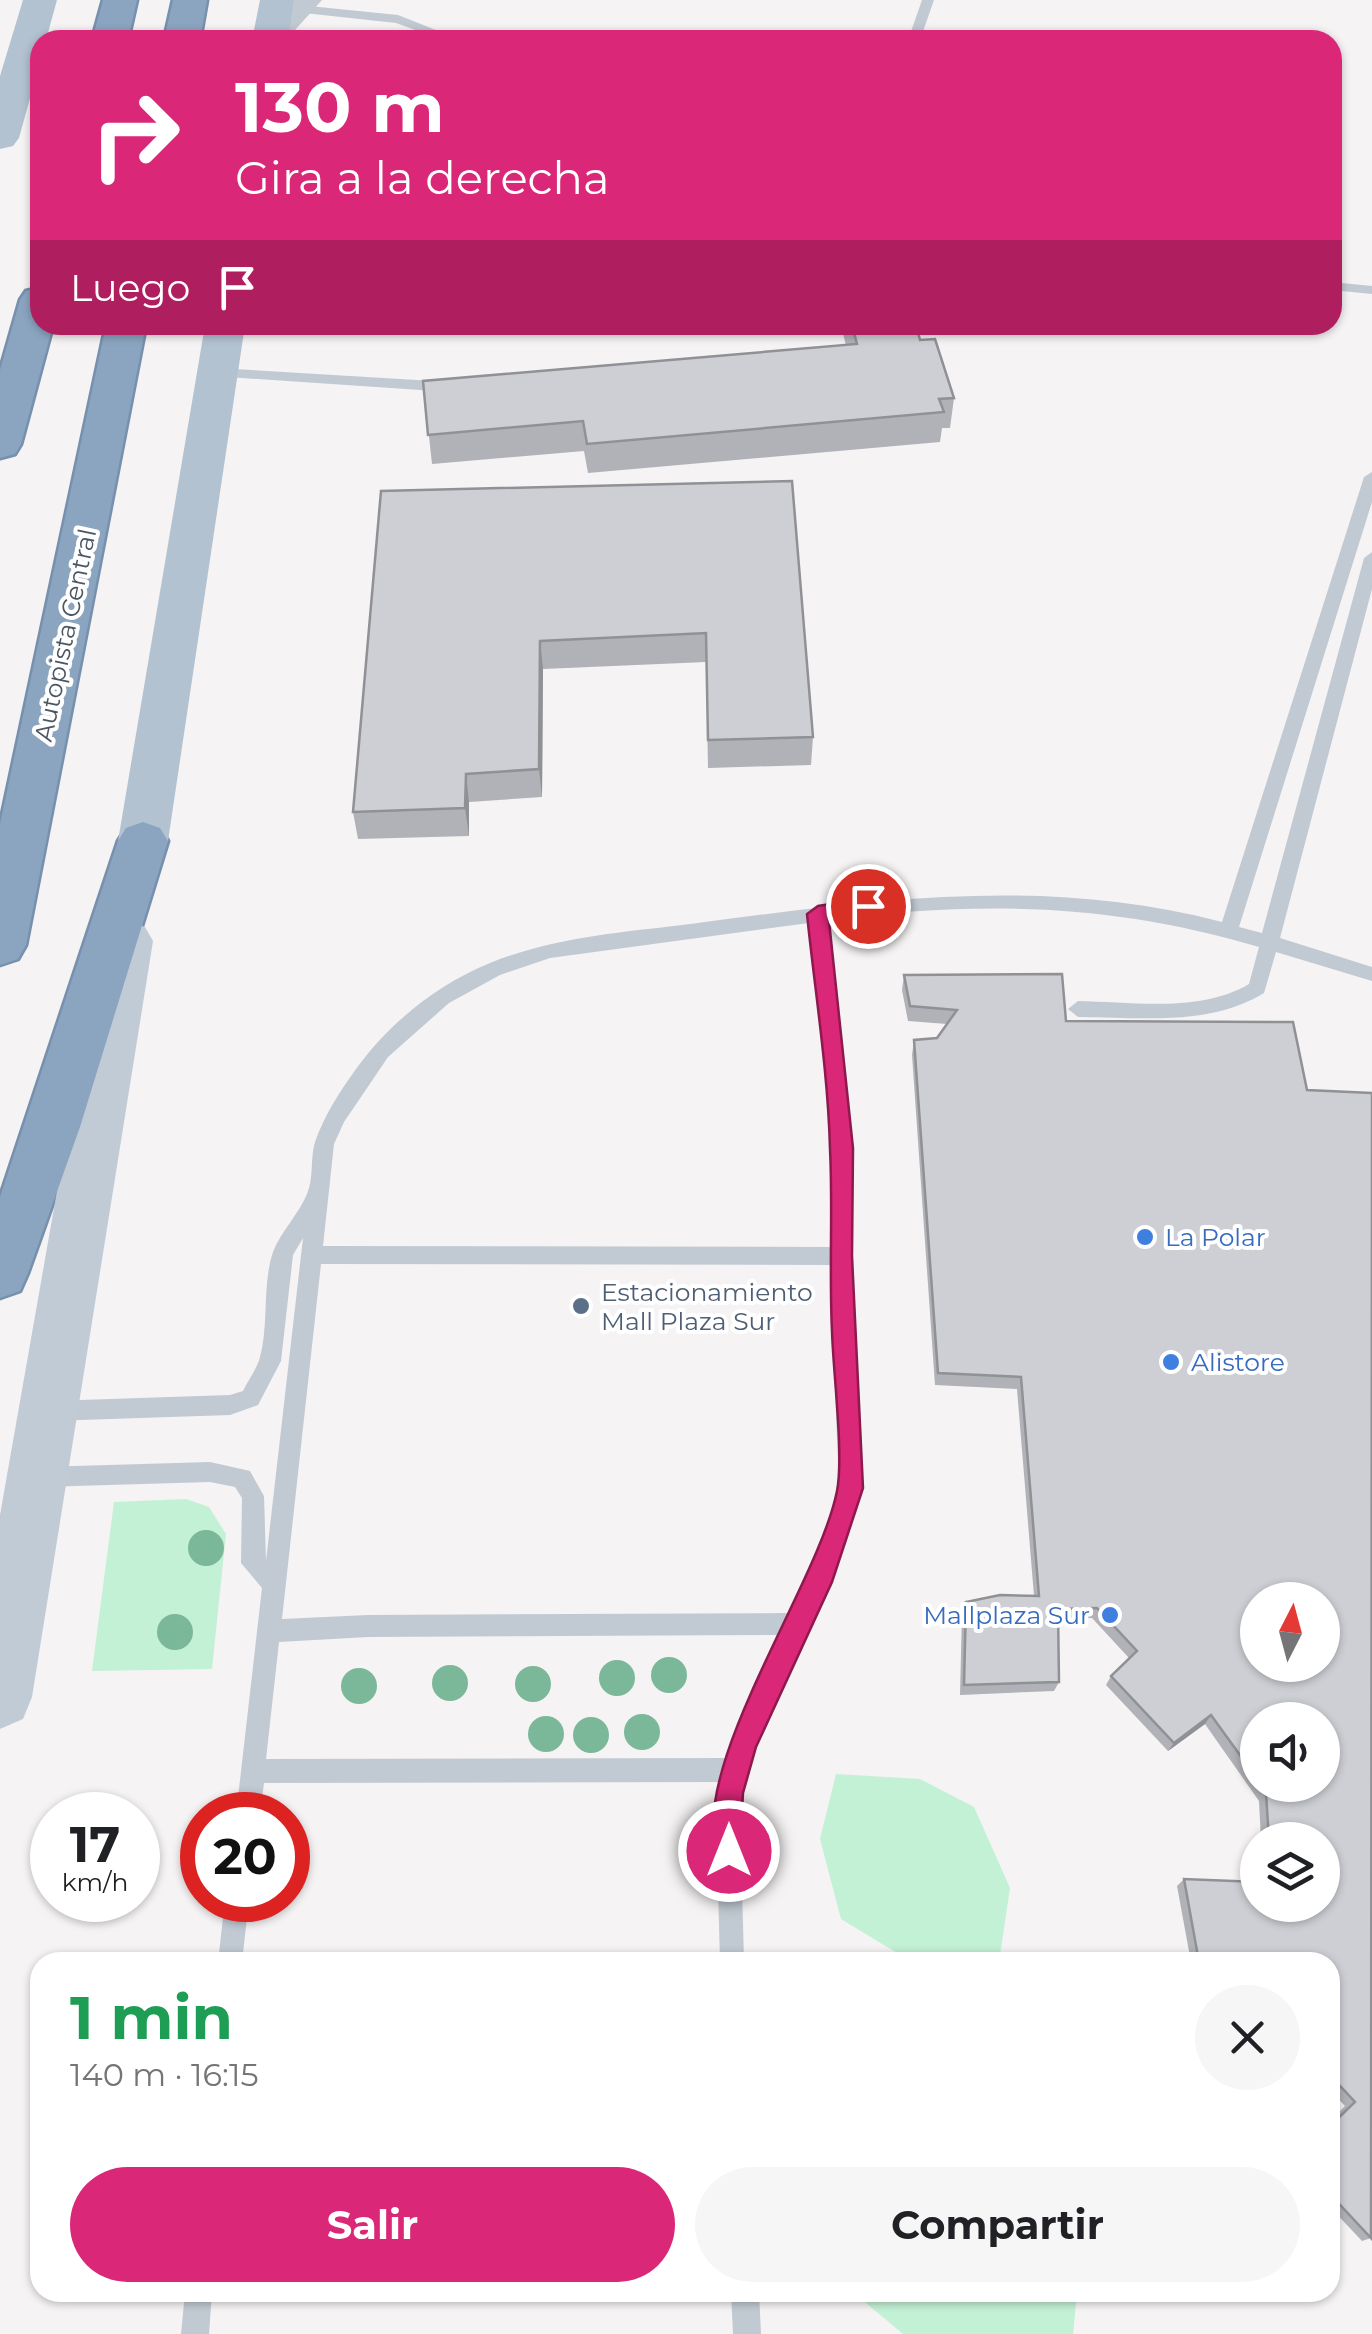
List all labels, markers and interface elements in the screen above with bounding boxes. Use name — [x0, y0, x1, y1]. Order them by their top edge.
text: 130 m — [235, 64, 445, 150]
icon: right — [70, 70, 200, 200]
text: Gira a la derecha — [235, 150, 610, 205]
icon: arrive — [210, 260, 265, 315]
text: Luego — [70, 264, 190, 311]
street label: Autopista Central — [28, 526, 102, 744]
pin — [826, 864, 911, 949]
icon: arrive — [841, 879, 896, 934]
place label: La Polar — [1165, 1222, 1266, 1252]
marker: La Polar — [1134, 1226, 1156, 1248]
place label: Estacionamiento Mall Plaza Sur — [601, 1277, 813, 1336]
marker: Estacionamiento Mall Plaza Sur — [570, 1295, 592, 1317]
place label: Alistore — [1191, 1347, 1285, 1377]
marker: Alistore — [1160, 1351, 1182, 1373]
north arrow — [1240, 1582, 1340, 1682]
map controls — [1240, 1582, 1340, 1922]
place label: Mallplaza Sur — [923, 1600, 1090, 1630]
marker: Mallplaza Sur — [1099, 1604, 1121, 1626]
button: sound — [1240, 1702, 1340, 1802]
speed limit sign: 20 — [180, 1792, 310, 1922]
position arrow — [677, 1799, 781, 1903]
text: 17 — [70, 1814, 120, 1875]
button: layers — [1240, 1822, 1340, 1922]
text: km/h — [62, 1867, 128, 1897]
text: 1 min — [70, 1981, 233, 2054]
button: close — [1195, 1985, 1300, 2090]
text: 140 m · 16:15 — [70, 2055, 259, 2094]
button: Salir — [70, 2167, 675, 2282]
button: Compartir — [695, 2167, 1300, 2282]

